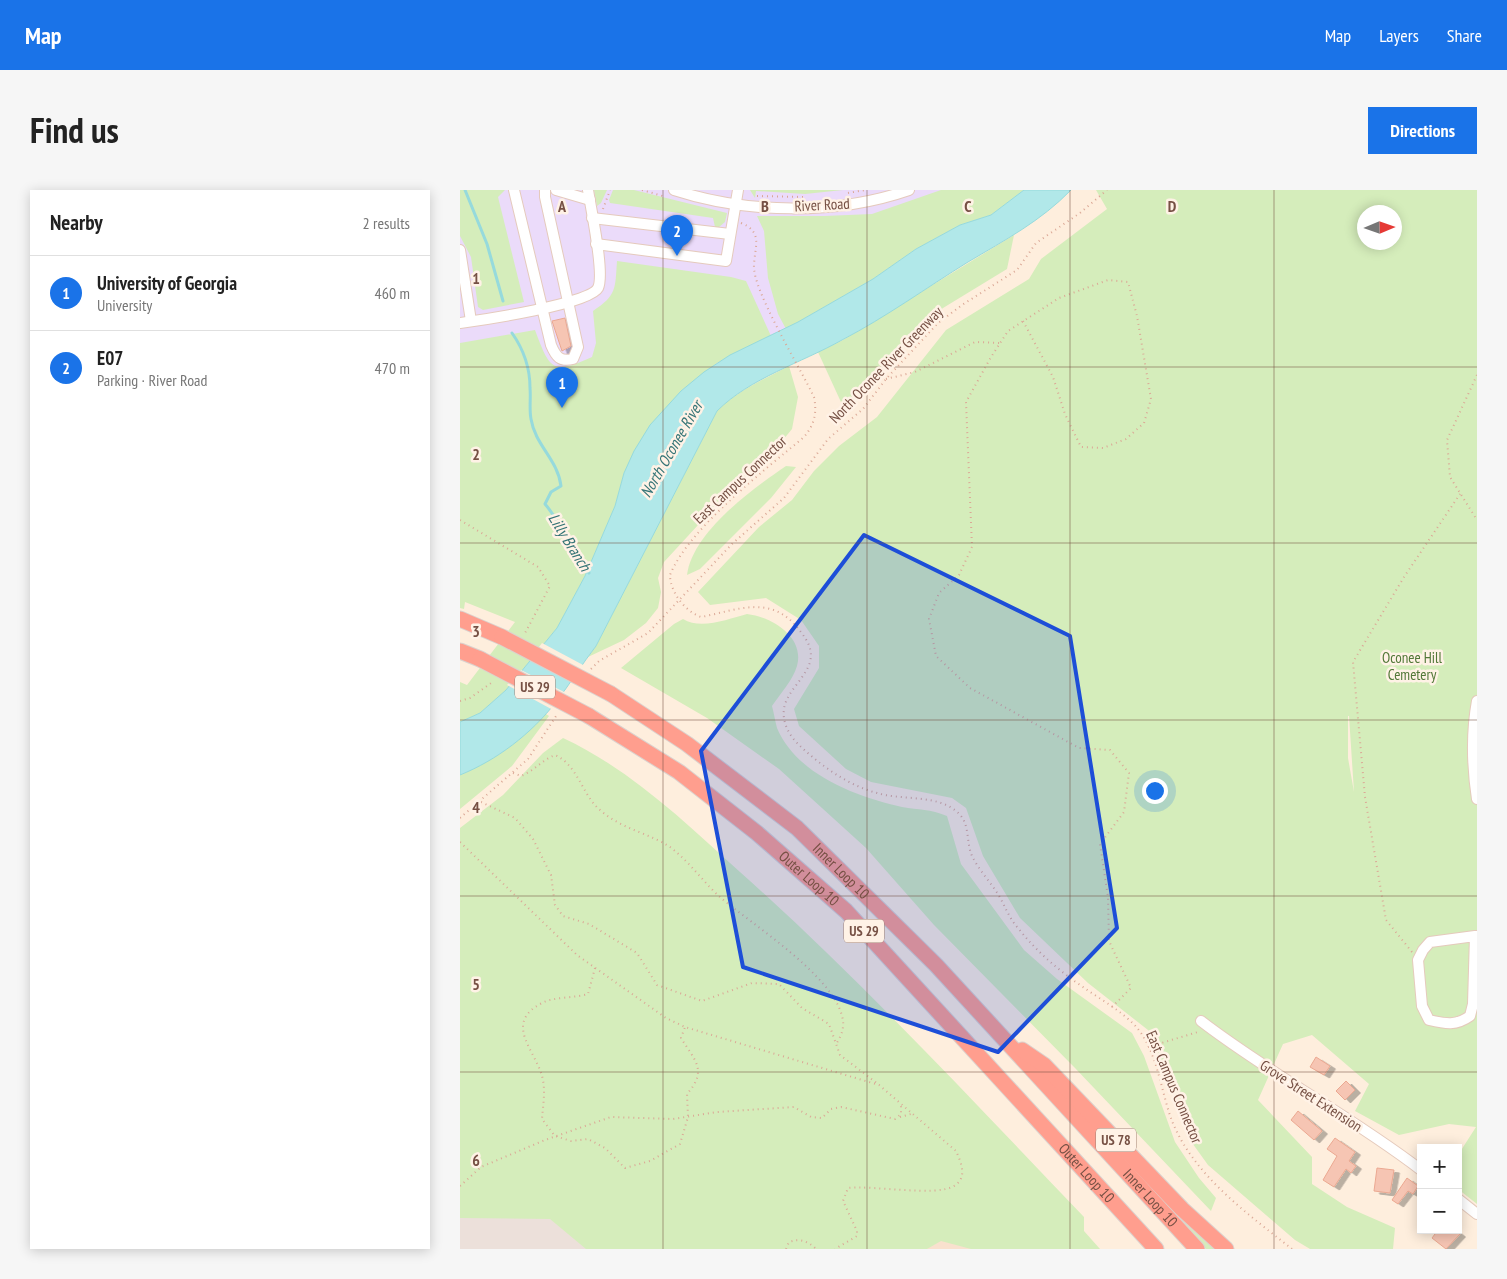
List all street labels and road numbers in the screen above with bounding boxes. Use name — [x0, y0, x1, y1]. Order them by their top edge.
street label: River Road — [794, 194, 850, 215]
street label: North Oconee River Greenway — [825, 302, 947, 427]
street label: East Campus Connector — [689, 431, 791, 528]
road number: US 29 — [515, 676, 555, 698]
street label: Inner Loop 10 — [809, 839, 874, 903]
street label: Outer Loop 10 — [775, 847, 844, 910]
road number: US 29 — [844, 919, 884, 942]
street label: East Campus Connector — [1142, 1028, 1207, 1147]
street label: Grove Street Extension — [1257, 1055, 1366, 1136]
road number: US 78 — [1096, 1128, 1136, 1152]
street label: Outer Loop 10 — [1055, 1139, 1119, 1207]
street label: Inner Loop 10 — [1119, 1165, 1182, 1231]

